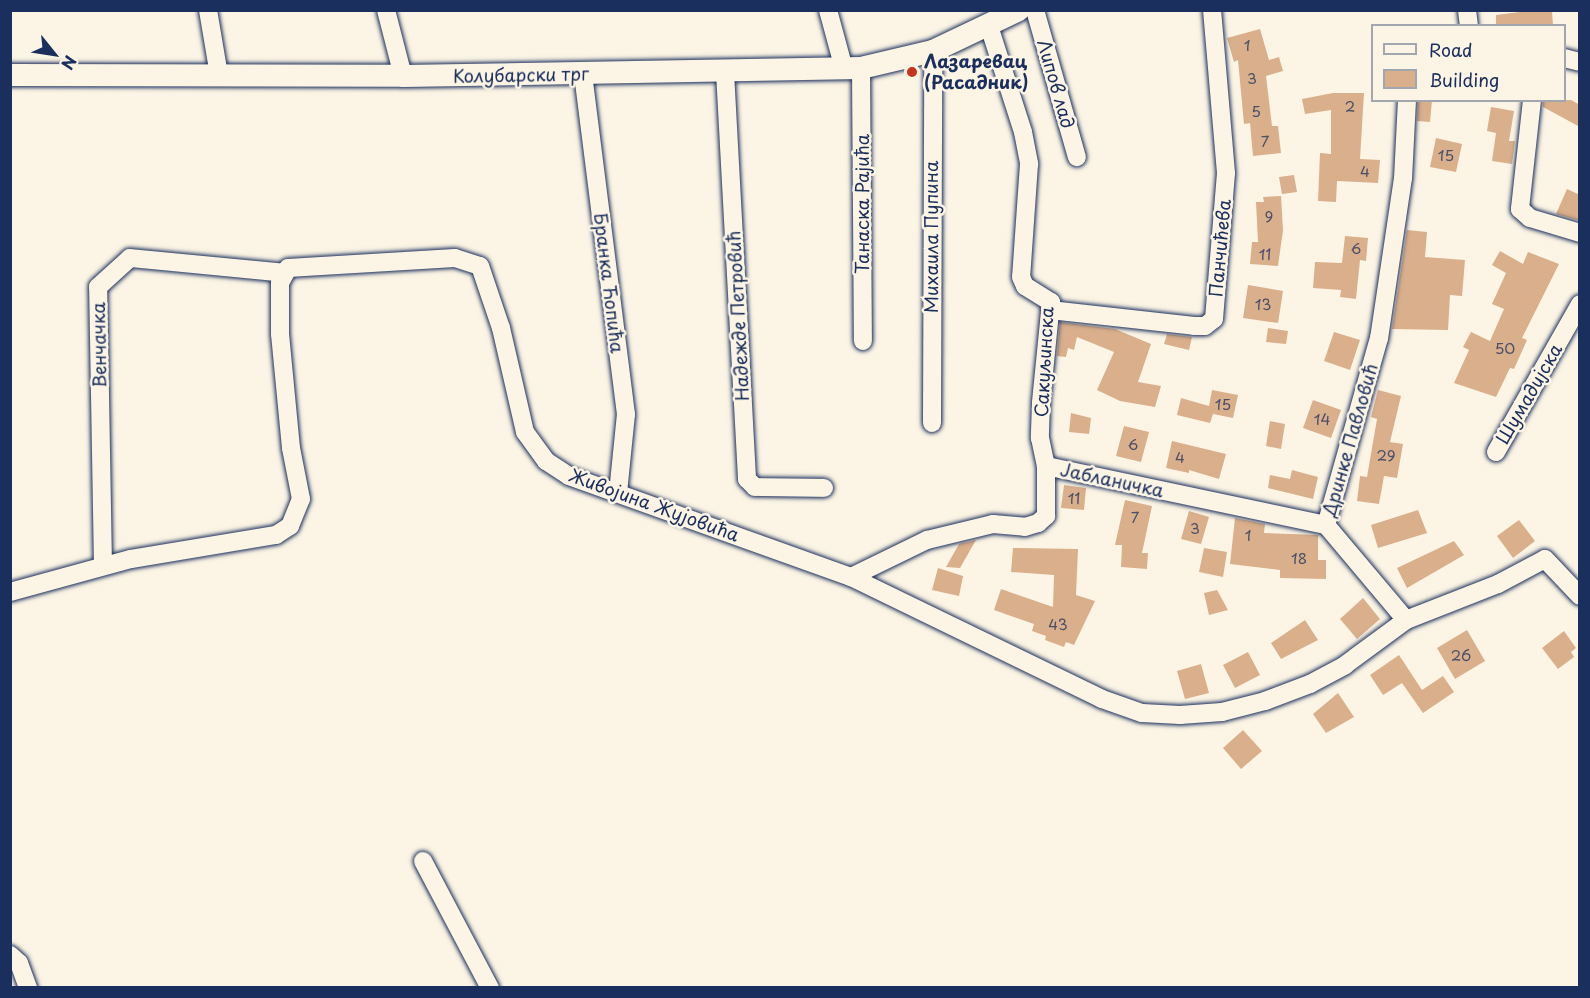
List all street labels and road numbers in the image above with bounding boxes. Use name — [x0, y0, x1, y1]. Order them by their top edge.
street label: Липов лад — [1033, 37, 1079, 131]
street label: Колубарски трг — [452, 63, 590, 87]
street label: Танаска Рајића — [851, 134, 873, 274]
street label: Михаила Пупина — [920, 160, 942, 314]
street label: Панчићева — [1205, 198, 1235, 298]
street label: Бранка Ћопића — [590, 212, 628, 354]
street label: Надежде Петровић — [723, 229, 753, 403]
street label: Венчачка — [87, 302, 111, 388]
street label: Сакуљинска — [1030, 306, 1058, 418]
street label: Шумадијска — [1491, 340, 1567, 448]
street label: Дринке Павловић — [1318, 361, 1382, 519]
street label: Јабланичка — [1058, 459, 1166, 501]
street label: Живојина Жујовића — [565, 464, 743, 546]

